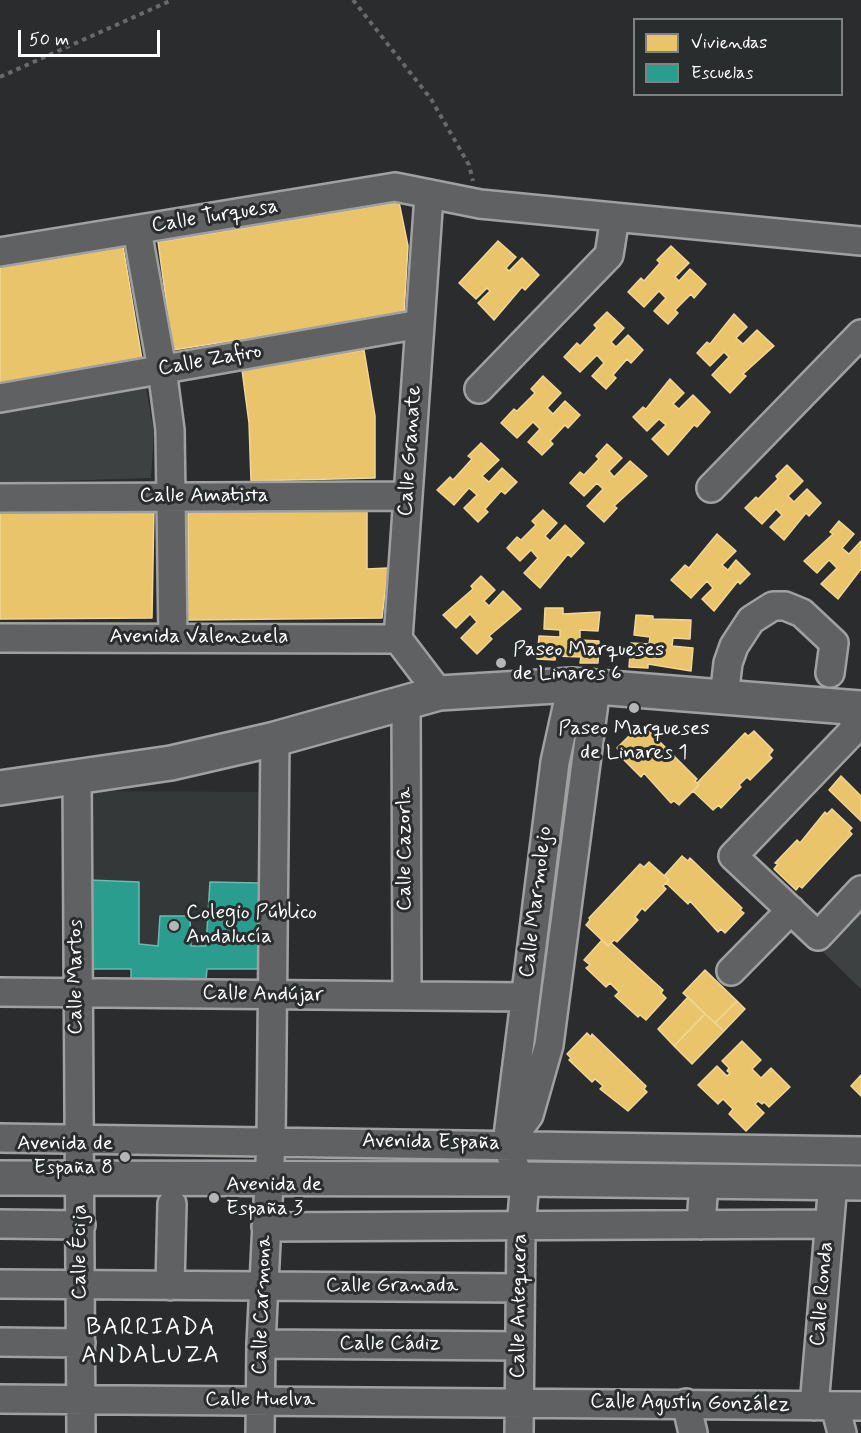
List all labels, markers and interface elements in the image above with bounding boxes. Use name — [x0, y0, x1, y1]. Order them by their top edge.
scale bar — [21, 18, 164, 56]
legend — [633, 18, 843, 96]
text: 50 m — [29, 28, 69, 52]
text: Viviendas — [691, 31, 767, 55]
text: Escuelas — [691, 61, 753, 85]
street label: Calle Turquesa — [150, 195, 280, 239]
street label: Calle Zafiro — [156, 340, 264, 382]
street label: Calle Granate — [394, 385, 428, 517]
street label: Calle Amatista — [139, 484, 269, 510]
street label: Avenida Valenzuela — [110, 625, 288, 651]
place label: Paseo Marqueses de Linares 6 — [513, 638, 664, 688]
marker: Paseo Marqueses de Linares 6 — [494, 656, 508, 670]
marker: Paseo Marqueses de Linares 1 — [627, 701, 641, 715]
place label: Paseo Marqueses de Linares 1 — [558, 717, 710, 767]
street label: Calle Cazorla — [393, 787, 419, 911]
street label: Calle Marmolejo — [515, 825, 559, 979]
place label: Colegio Público Andalucía — [186, 901, 317, 951]
street label: Calle Martos — [64, 919, 90, 1035]
marker: Colegio Público Andalucía — [167, 919, 181, 933]
street label: Calle Andújar — [202, 981, 324, 1009]
street label: Avenida España — [362, 1129, 500, 1157]
place label: Avenida de España 8 — [17, 1132, 113, 1182]
marker: Avenida de España 8 — [118, 1150, 132, 1164]
place label: Avenida de España 3 — [226, 1173, 322, 1223]
marker: Avenida de España 3 — [207, 1191, 221, 1205]
street label: Calle Écija — [68, 1204, 94, 1300]
street label: Calle Antequera — [506, 1233, 534, 1379]
street label: Calle Carmona — [248, 1235, 278, 1375]
street label: Calle Ronda — [806, 1241, 840, 1347]
street label: Calle Granada — [326, 1274, 458, 1300]
district label: BARRIADA ANDALUZA — [83, 1315, 219, 1371]
street label: Calle Cádiz — [339, 1332, 441, 1358]
street label: Calle Huelva — [205, 1388, 315, 1414]
street label: Calle Agustín González — [590, 1390, 790, 1418]

